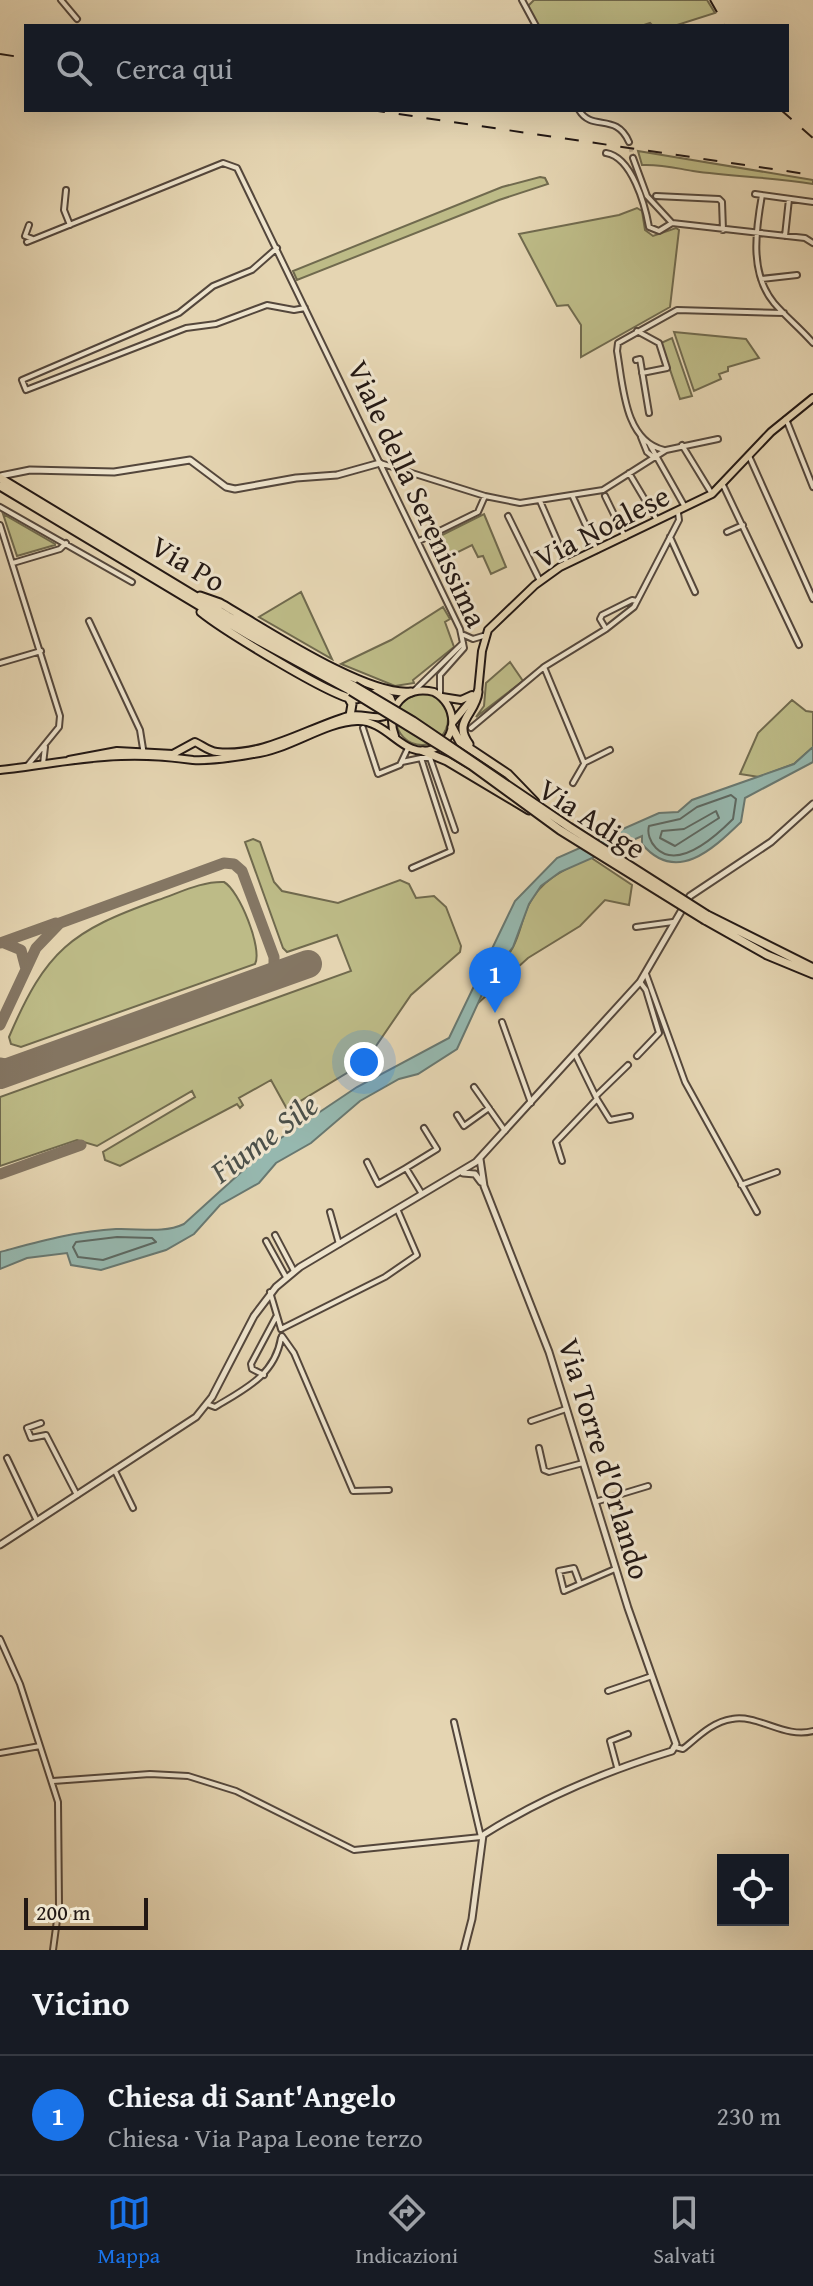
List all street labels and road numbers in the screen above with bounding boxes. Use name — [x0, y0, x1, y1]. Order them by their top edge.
street label: Viale della Serenissima — [337, 353, 499, 634]
street label: Via Noalese — [526, 473, 677, 579]
street label: Via Po — [143, 524, 234, 603]
street label: Via Adige — [530, 767, 655, 869]
street label: Via Torre d'Orlando — [547, 1333, 663, 1585]

